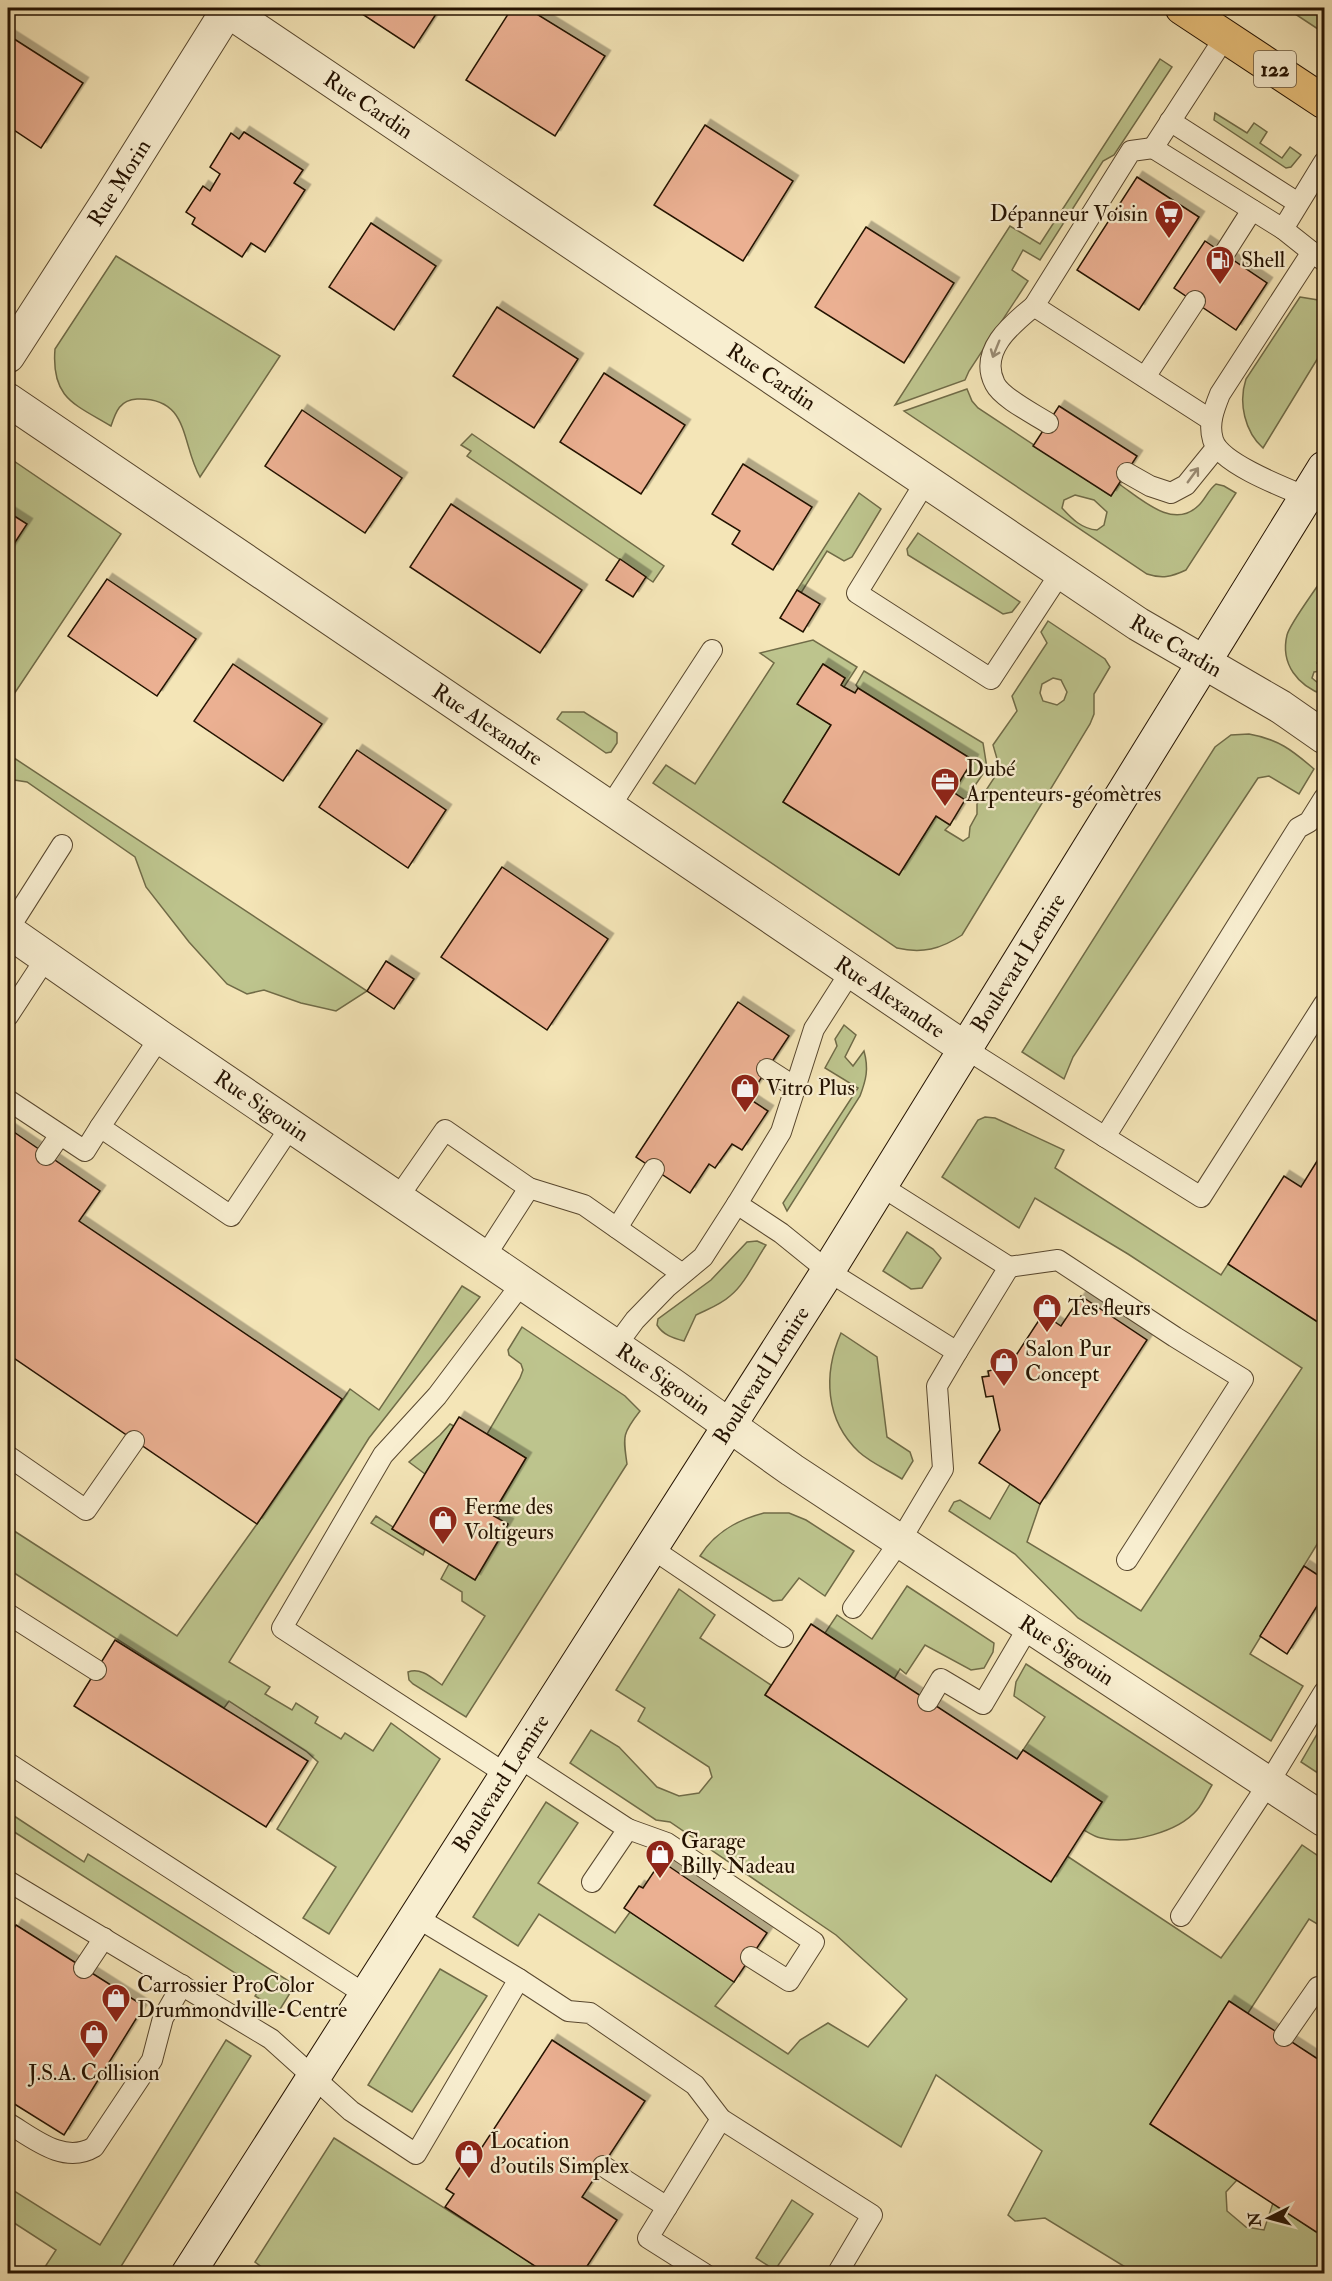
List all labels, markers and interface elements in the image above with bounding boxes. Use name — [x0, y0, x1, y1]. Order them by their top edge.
road number: 122 — [1254, 51, 1296, 87]
street label: Rue Cardin — [318, 65, 418, 145]
street label: Rue Morin — [81, 134, 157, 232]
supermarket icon: Dépanneur Voisin — [1153, 198, 1185, 240]
place label: Dépanneur Voisin — [990, 200, 1148, 229]
fuel station icon: Shell — [1204, 244, 1236, 286]
place label: Shell — [1241, 246, 1286, 274]
street label: Rue Cardin — [721, 337, 821, 417]
one-way arrow — [990, 339, 1001, 358]
one-way arrow — [1187, 468, 1199, 484]
street label: Rue Cardin — [1125, 608, 1227, 684]
street label: Rue Alexandre — [427, 677, 548, 772]
place label: Dubé Arpenteurs-géomètres — [965, 755, 1161, 809]
office icon: Dubé Arpenteurs-géomètres — [929, 766, 961, 808]
street label: Boulevard Lemire — [965, 888, 1072, 1038]
street label: Rue Alexandre — [829, 950, 950, 1045]
street label: Rue Sigouin — [209, 1064, 314, 1148]
shop icon: Vitro Plus — [729, 1072, 761, 1114]
place label: Vitro Plus — [766, 1074, 855, 1102]
shop icon: Tes fleurs — [1031, 1292, 1063, 1334]
place label: Tes fleurs — [1068, 1294, 1151, 1322]
street label: Boulevard Lemire — [707, 1301, 816, 1450]
place label: Salon Pur Concept — [1025, 1335, 1112, 1389]
street label: Rue Sigouin — [611, 1337, 716, 1422]
shop icon: Salon Pur Concept — [988, 1346, 1020, 1388]
place label: Ferme des Voltigeurs — [464, 1493, 554, 1546]
shop icon: Ferme des Voltigeurs — [427, 1504, 459, 1546]
street label: Rue Sigouin — [1013, 1609, 1120, 1692]
street label: Boulevard Lemire — [447, 1709, 556, 1858]
place label: Garage Billy Nadeau — [681, 1827, 795, 1880]
shop icon: Garage Billy Nadeau — [644, 1838, 676, 1880]
place label: Carrossier ProColor Drummondville-Centre — [137, 1971, 347, 2024]
shop icon: Carrossier ProColor Drummondville-Centre — [100, 1982, 132, 2024]
shop icon: J.S.A. Collision — [78, 2018, 110, 2060]
place label: J.S.A. Collision — [27, 2059, 160, 2087]
place label: Location d'outils Simplex — [490, 2127, 629, 2181]
shop icon: Location d'outils Simplex — [453, 2138, 485, 2180]
north arrow — [1239, 2188, 1299, 2248]
text: N — [1244, 2211, 1266, 2229]

